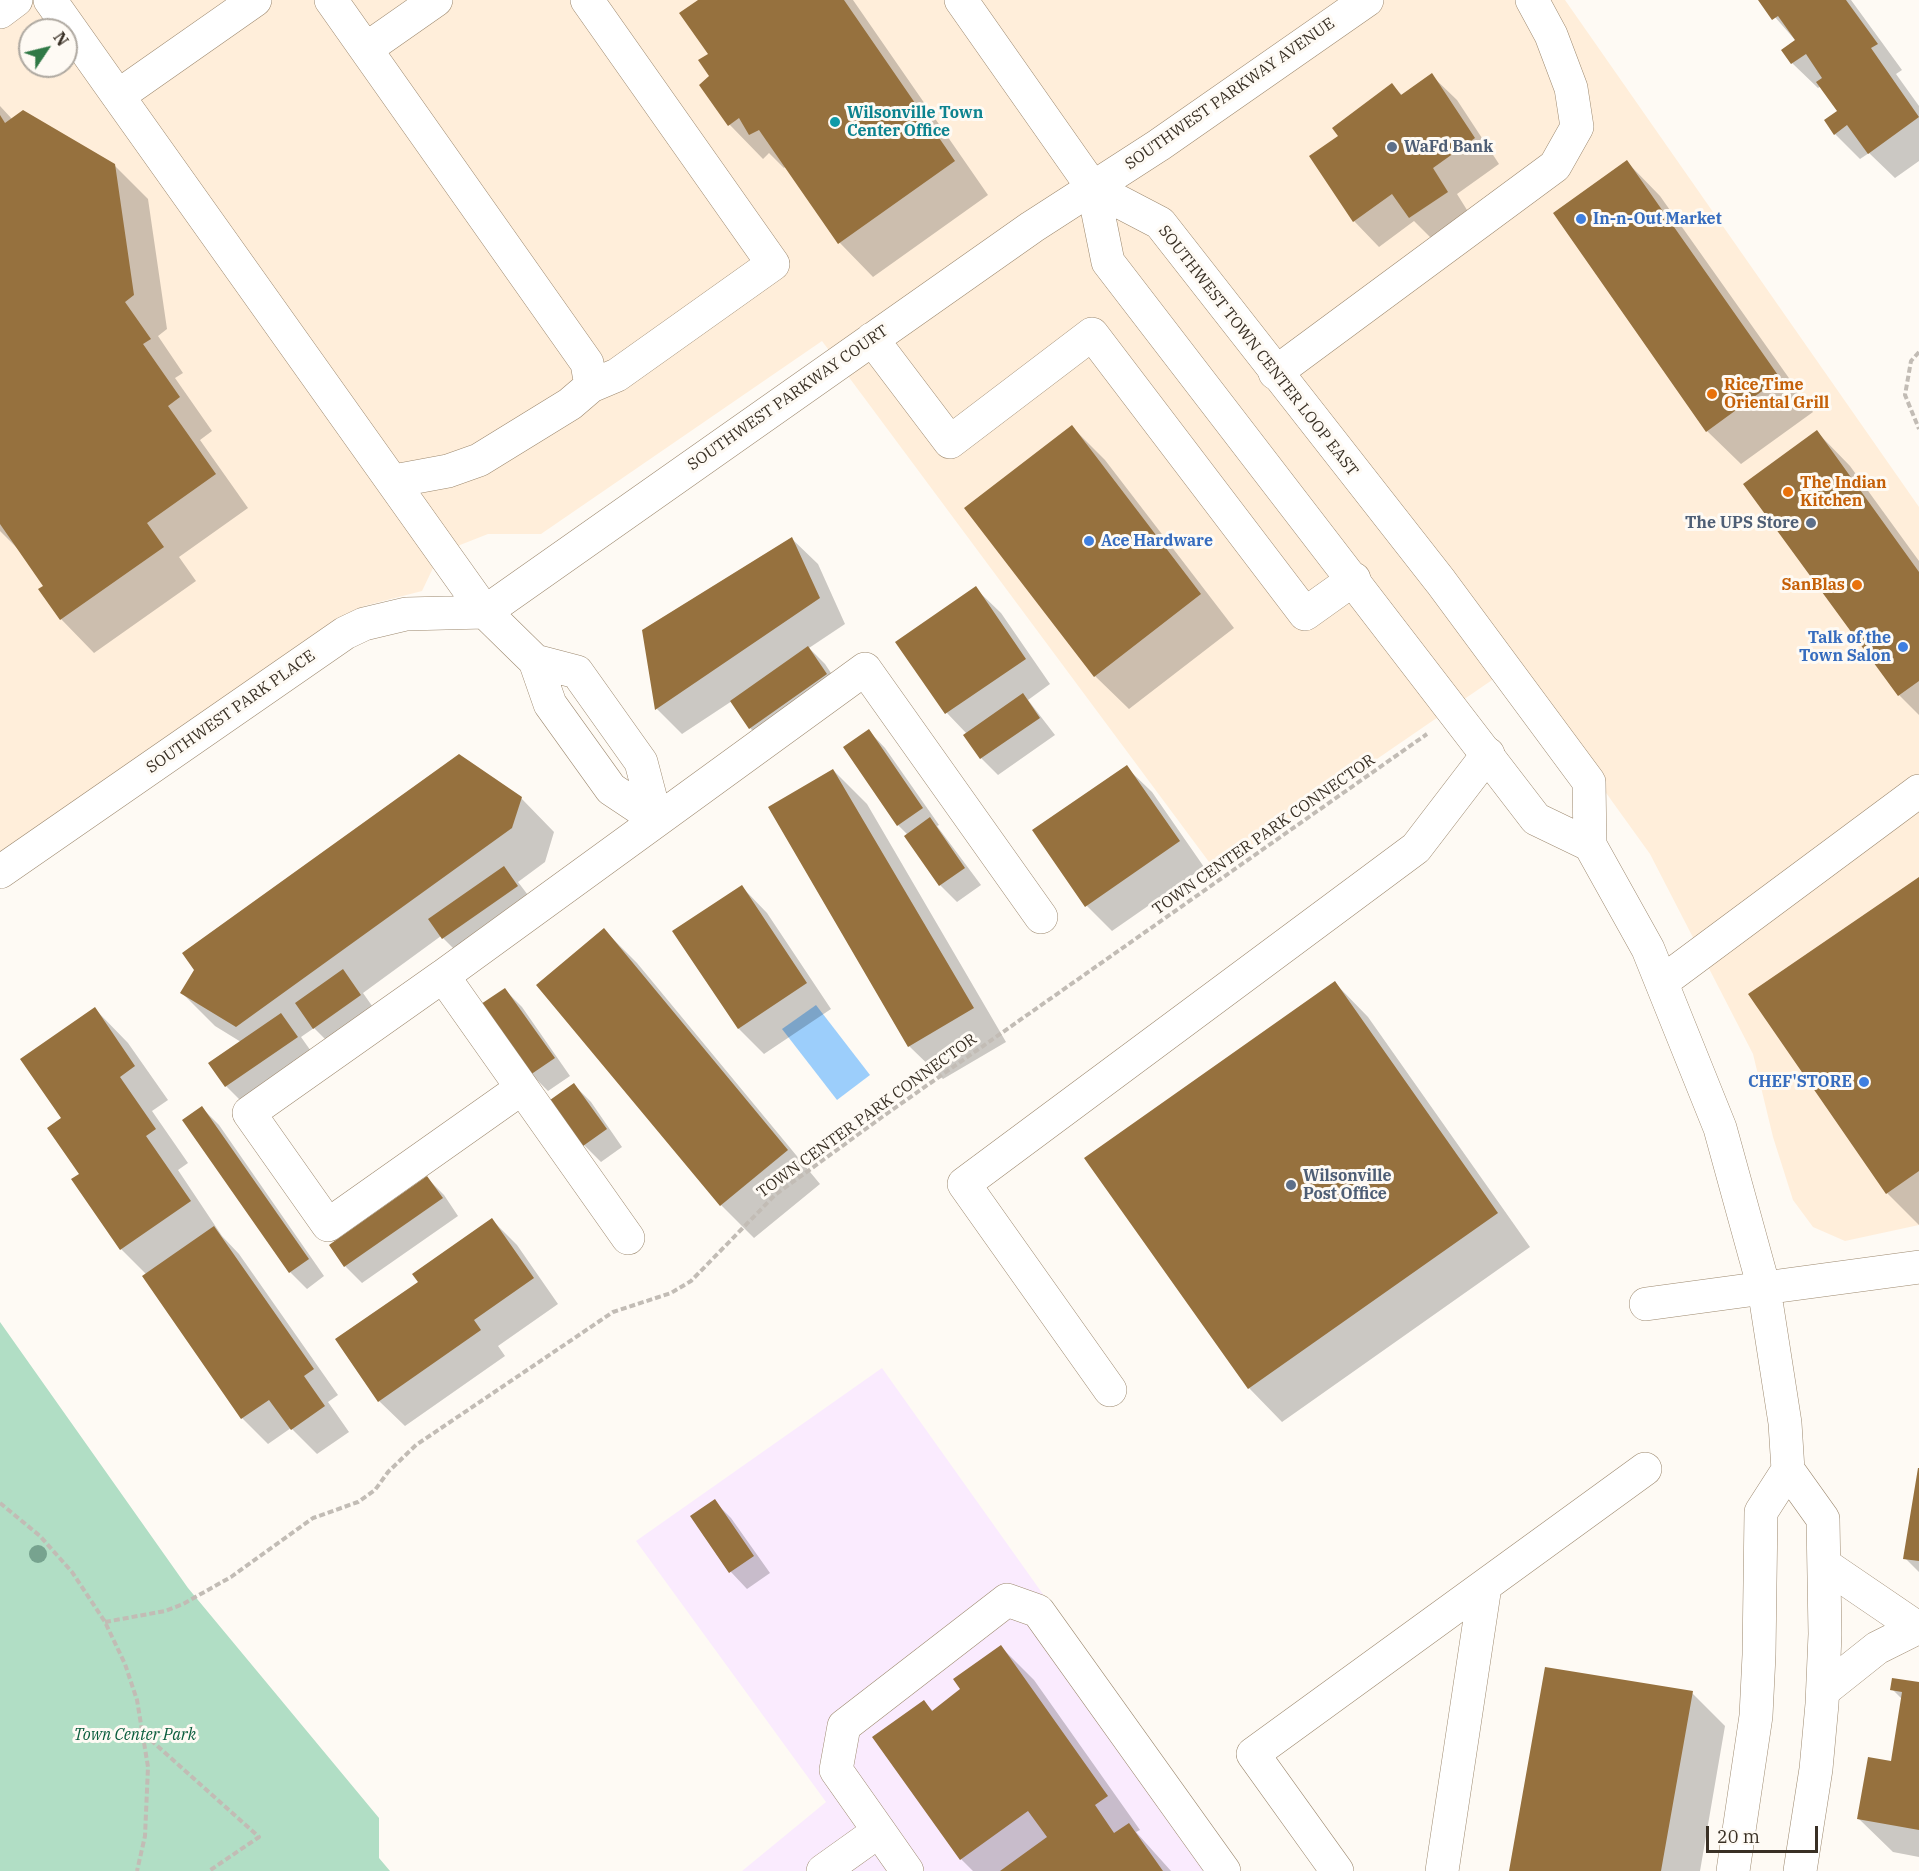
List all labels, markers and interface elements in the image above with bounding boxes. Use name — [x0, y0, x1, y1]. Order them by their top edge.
street label: SOUTHWEST PARKWAY AVENUE — [1122, 14, 1338, 174]
north arrow — [18, 18, 78, 78]
text: N — [49, 28, 73, 50]
place label: Wilsonville Town Center Office — [847, 103, 983, 141]
marker: Wilsonville Town Center Office — [828, 115, 842, 129]
place label: WaFd Bank — [1404, 137, 1493, 157]
marker: WaFd Bank — [1385, 140, 1399, 154]
place label: In-n-Out Market — [1593, 209, 1722, 229]
marker: In-n-Out Market — [1574, 212, 1588, 226]
street label: SOUTHWEST TOWN CENTER LOOP EAST — [1154, 222, 1362, 480]
street label: SOUTHWEST PARKWAY COURT — [684, 321, 892, 475]
place label: Rice Time Oriental Grill — [1724, 375, 1829, 413]
marker: Rice Time Oriental Grill — [1705, 387, 1719, 401]
place label: The Indian Kitchen — [1800, 473, 1887, 511]
marker: The Indian Kitchen — [1781, 485, 1795, 499]
place label: The UPS Store — [1685, 513, 1799, 533]
marker: The UPS Store — [1804, 516, 1818, 530]
place label: Ace Hardware — [1101, 531, 1213, 551]
marker: Ace Hardware — [1082, 534, 1096, 548]
place label: SanBlas — [1781, 575, 1845, 595]
marker: SanBlas — [1850, 578, 1864, 592]
place label: Talk of the Town Salon — [1799, 628, 1891, 666]
marker: Talk of the Town Salon — [1896, 640, 1910, 654]
street label: SOUTHWEST PARK PLACE — [143, 646, 319, 778]
street label: TOWN CENTER PARK CONNECTOR — [1149, 751, 1379, 919]
street label: TOWN CENTER PARK CONNECTOR — [753, 1030, 981, 1202]
place label: CHEF'STORE — [1748, 1072, 1852, 1092]
marker: CHEF'STORE — [1857, 1075, 1871, 1089]
place label: Wilsonville Post Office — [1303, 1166, 1391, 1204]
marker: Wilsonville Post Office — [1284, 1178, 1298, 1192]
park label: Town Center Park — [74, 1725, 196, 1745]
scale bar — [1709, 1814, 1822, 1852]
text: 20 m — [1717, 1825, 1760, 1848]

